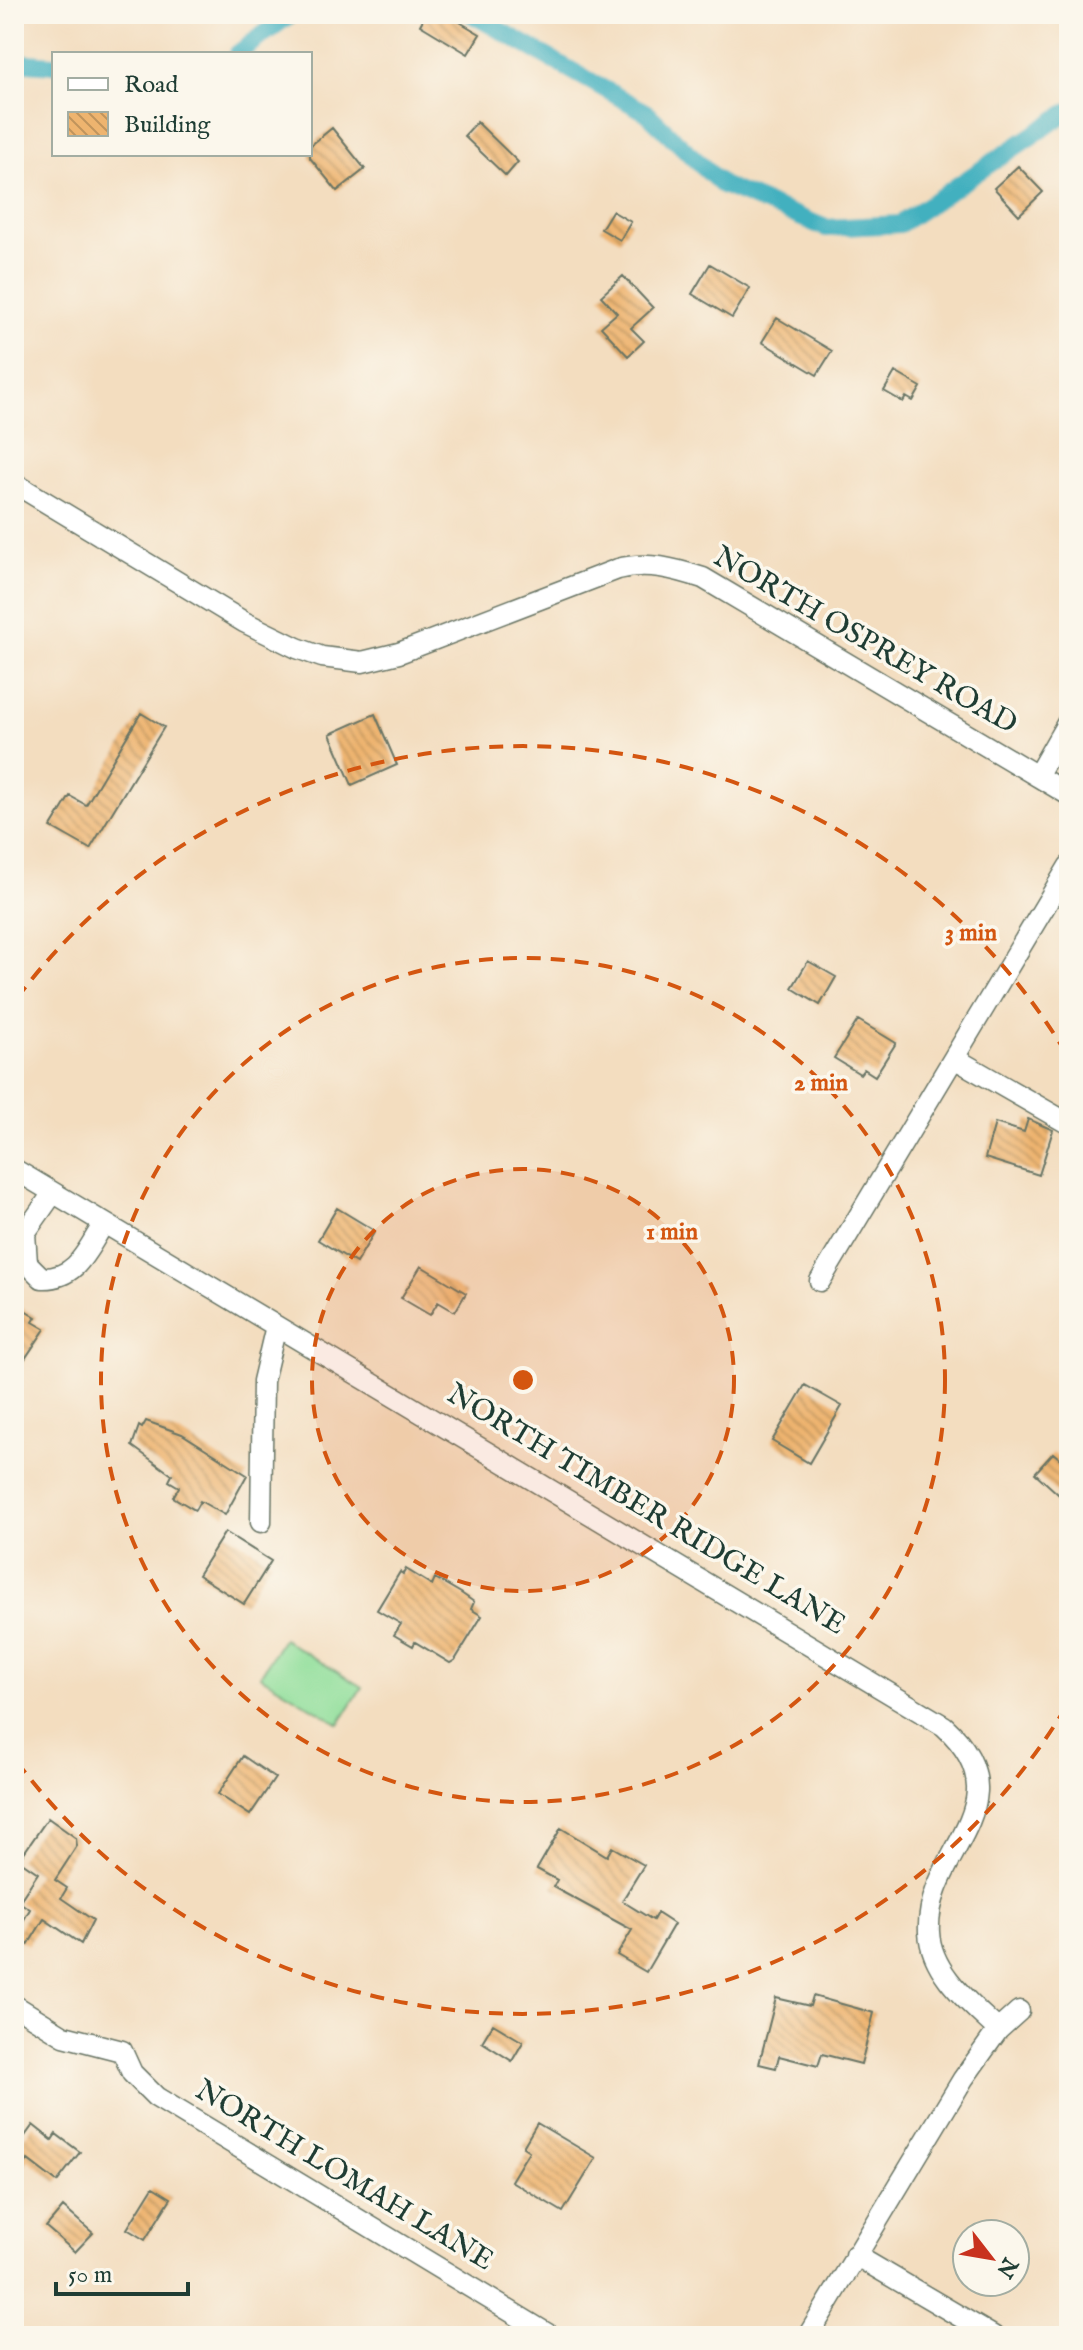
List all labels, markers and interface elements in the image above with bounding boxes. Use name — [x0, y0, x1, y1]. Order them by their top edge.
legend — [52, 52, 312, 156]
text: Road — [124, 70, 178, 101]
text: Building — [124, 110, 211, 141]
street label: NORTH OSPREY ROAD — [706, 538, 1024, 744]
text: 3 min — [945, 918, 997, 949]
text: 2 min — [794, 1068, 848, 1099]
text: 1 min — [646, 1217, 698, 1248]
centre of rings — [509, 1366, 537, 1394]
street label: NORTH TIMBER RIDGE LANE — [440, 1376, 852, 1644]
street label: NORTH LOMAH LANE — [188, 2072, 500, 2280]
north arrow — [951, 2218, 1031, 2298]
scale bar — [56, 2246, 188, 2296]
text: N — [990, 2251, 1024, 2283]
text: 50 m — [68, 2260, 112, 2291]

